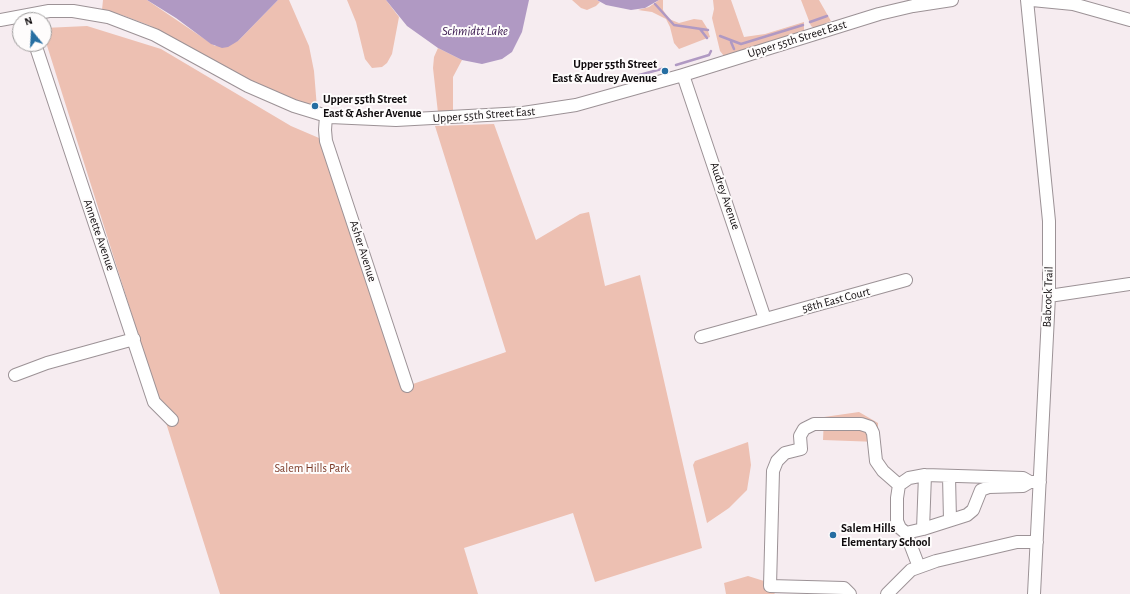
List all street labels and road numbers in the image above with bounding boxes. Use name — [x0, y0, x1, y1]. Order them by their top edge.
street label: Upper 55th Street East — [746, 17, 848, 61]
street label: Upper 55th Street East — [432, 104, 536, 126]
street label: Audrey Avenue — [707, 160, 743, 232]
street label: Annette Avenue — [80, 197, 118, 273]
street label: Asher Avenue — [346, 218, 380, 284]
street label: Babcock Trail — [1040, 266, 1056, 328]
street label: 58th East Court — [800, 284, 872, 316]

